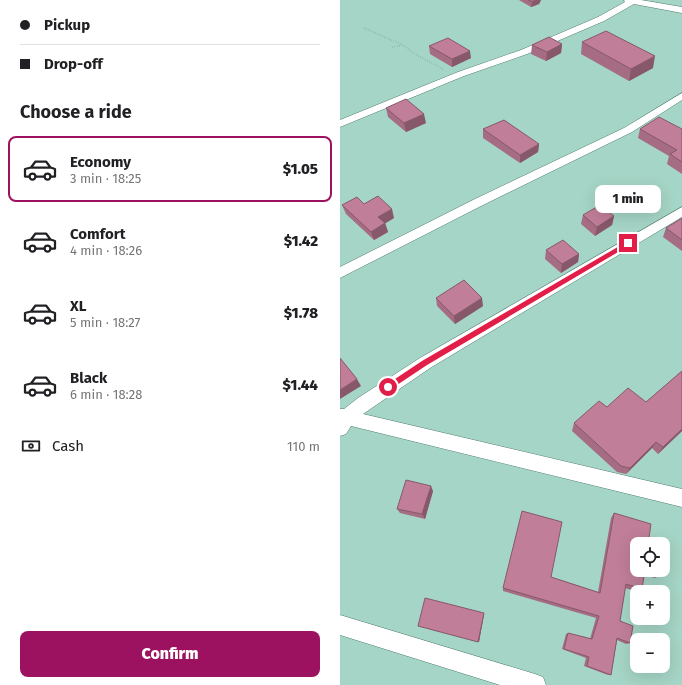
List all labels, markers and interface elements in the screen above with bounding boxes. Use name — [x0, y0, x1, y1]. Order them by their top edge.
text: Pickup — [44, 16, 90, 34]
text: Drop-off — [44, 55, 103, 73]
text: Choose a ride — [20, 101, 132, 123]
icon: car — [22, 151, 58, 187]
text: Economy — [70, 153, 131, 171]
text: $1.05 — [283, 160, 318, 178]
text: 3 min · 18:25 — [70, 171, 141, 186]
callout: 1 min — [595, 185, 661, 213]
text: 1 min — [612, 191, 644, 206]
icon: car — [22, 223, 58, 259]
text: Comfort — [70, 225, 126, 243]
text: $1.42 — [284, 232, 318, 250]
route end — [619, 234, 637, 252]
text: 4 min · 18:26 — [70, 243, 142, 258]
icon: car — [22, 295, 58, 331]
text: XL — [70, 297, 86, 315]
text: $1.78 — [284, 304, 318, 322]
text: 5 min · 18:27 — [70, 315, 140, 330]
icon: car — [22, 367, 58, 403]
text: Black — [70, 369, 107, 387]
text: $1.44 — [283, 376, 318, 394]
route start — [379, 378, 397, 396]
text: 6 min · 18:28 — [70, 387, 142, 402]
icon: cash — [20, 435, 42, 457]
text: Cash — [52, 437, 84, 455]
text: 110 m — [287, 439, 320, 454]
map controls — [630, 537, 670, 673]
button: locate — [630, 537, 670, 577]
button: + — [630, 585, 670, 625]
button: Confirm — [20, 631, 320, 677]
button: − — [630, 633, 670, 673]

